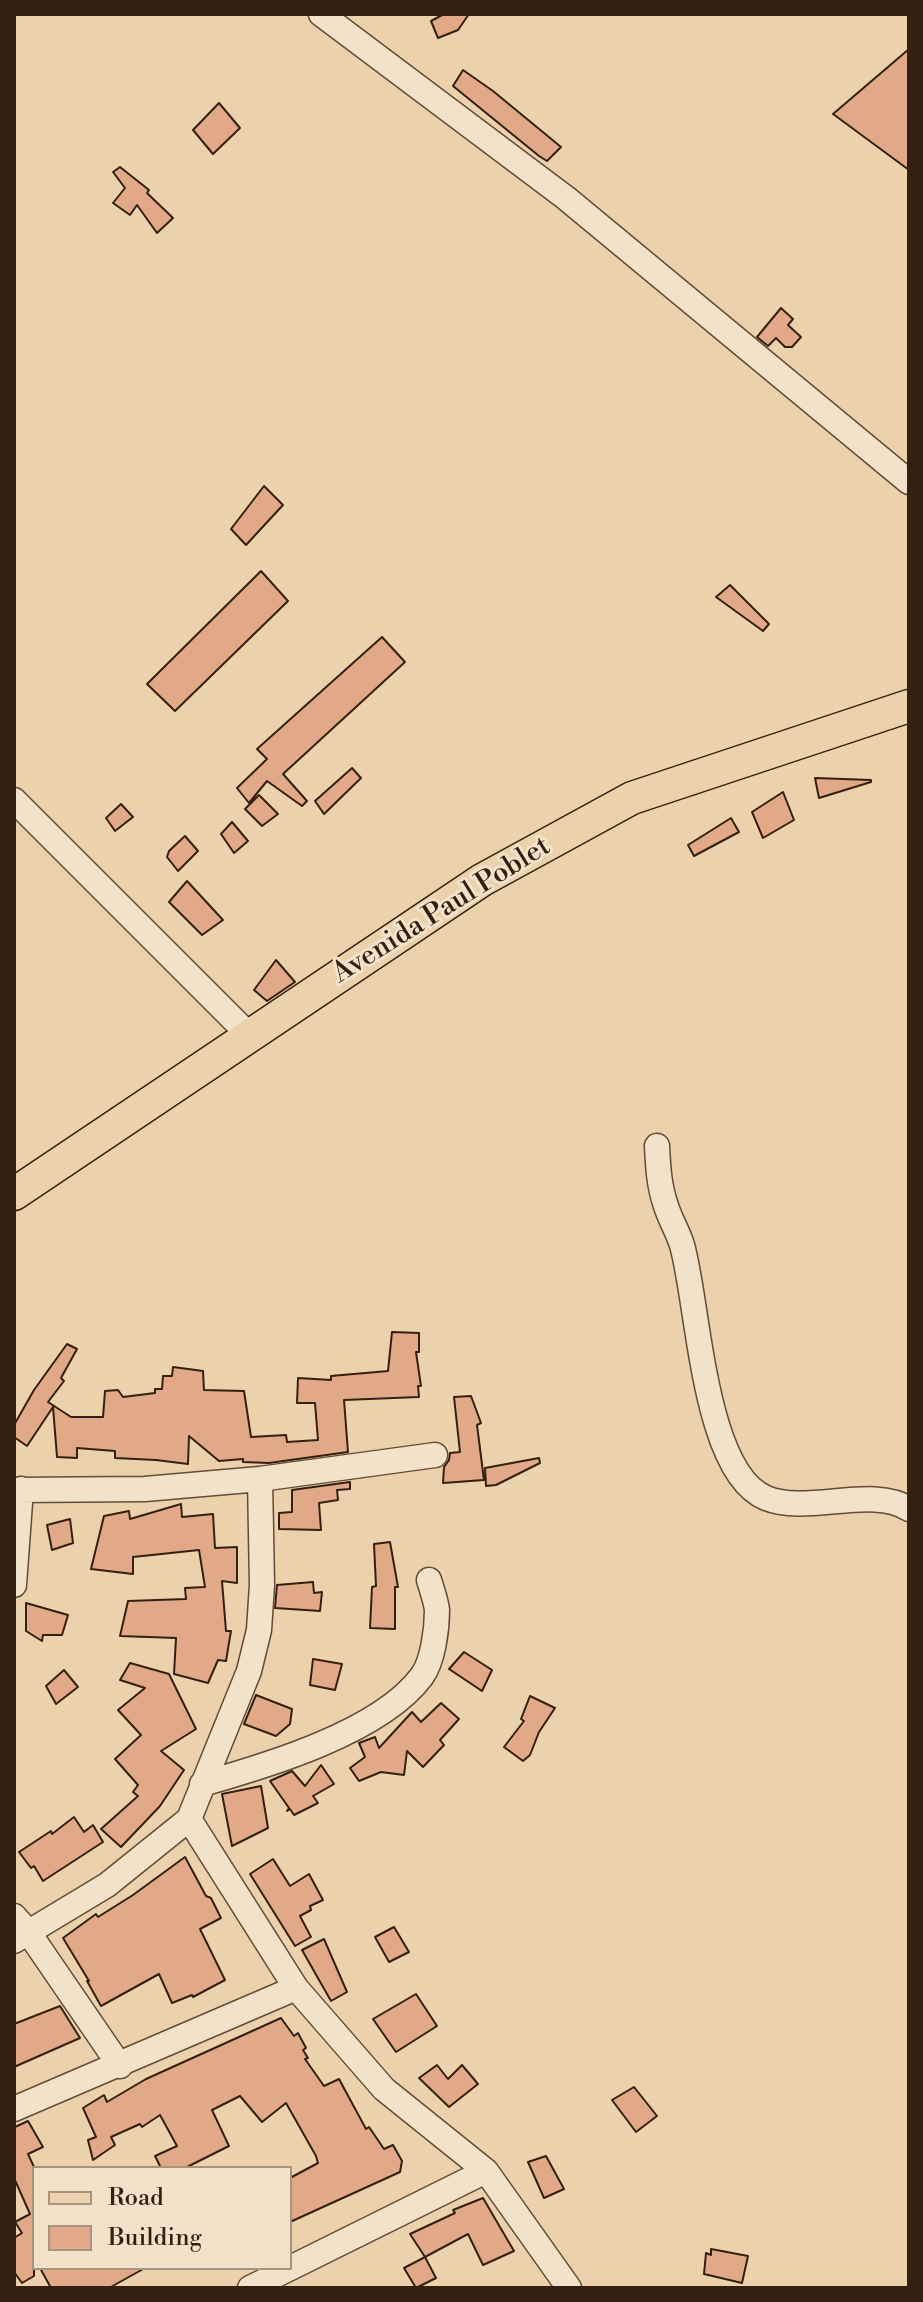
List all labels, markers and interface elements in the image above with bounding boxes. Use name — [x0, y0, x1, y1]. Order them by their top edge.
street label: Avenida Paul Poblet — [327, 830, 557, 992]
legend — [32, 2166, 292, 2270]
text: Road — [108, 2183, 164, 2213]
text: Building — [108, 2223, 202, 2253]

